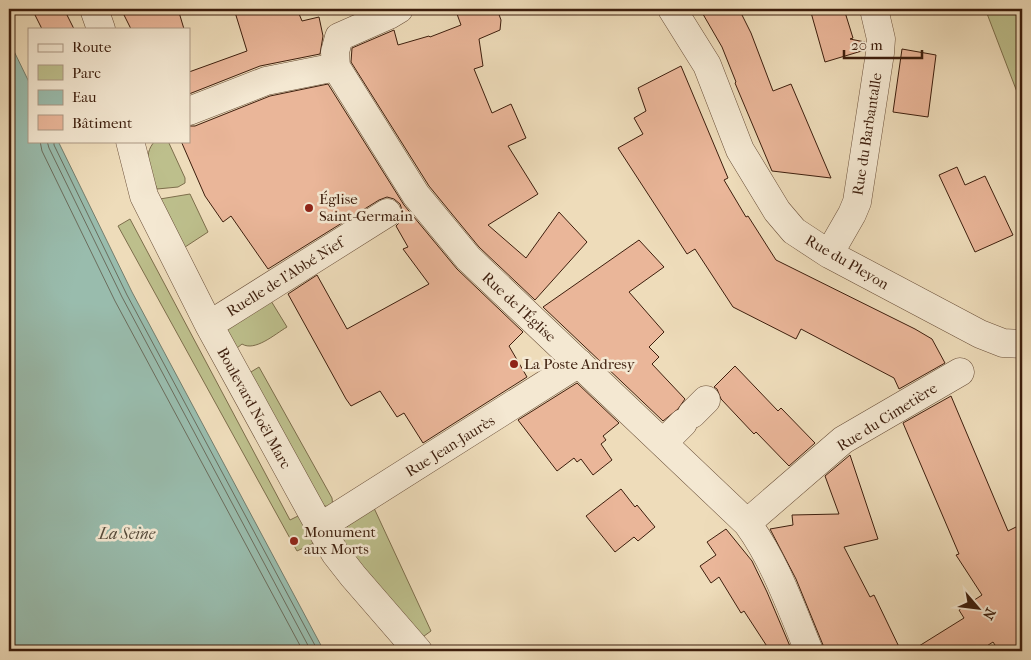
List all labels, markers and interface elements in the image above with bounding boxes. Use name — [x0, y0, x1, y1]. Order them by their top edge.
legend — [28, 28, 190, 142]
scale bar — [844, 28, 921, 60]
text: 20 m — [851, 36, 883, 54]
text: Route — [72, 38, 112, 56]
text: Parc — [72, 64, 101, 82]
street label: Rue du Barbantalle — [848, 71, 886, 197]
text: Eau — [72, 88, 97, 106]
text: Bâtiment — [72, 114, 133, 132]
place label: Église Saint-Germain — [319, 190, 413, 225]
marker: Église Saint-Germain — [303, 202, 315, 214]
street label: Rue du Pleyon — [802, 231, 892, 293]
street label: Ruelle de l'Abbé Nief — [223, 232, 349, 320]
street label: Rue de l'Église — [478, 268, 560, 346]
street label: Boulevard Noël Marc — [213, 344, 295, 472]
place label: La Poste Andresy — [524, 355, 636, 373]
marker: La Poste Andresy — [508, 358, 520, 370]
street label: Rue du Cimetière — [834, 379, 941, 455]
street label: Rue Jean-Jaurès — [402, 411, 498, 481]
place label: Monument aux Morts — [304, 523, 376, 558]
water label: La Seine — [98, 524, 156, 543]
marker: Monument aux Morts — [288, 535, 300, 547]
north arrow — [954, 582, 1004, 632]
text: N — [979, 605, 999, 623]

